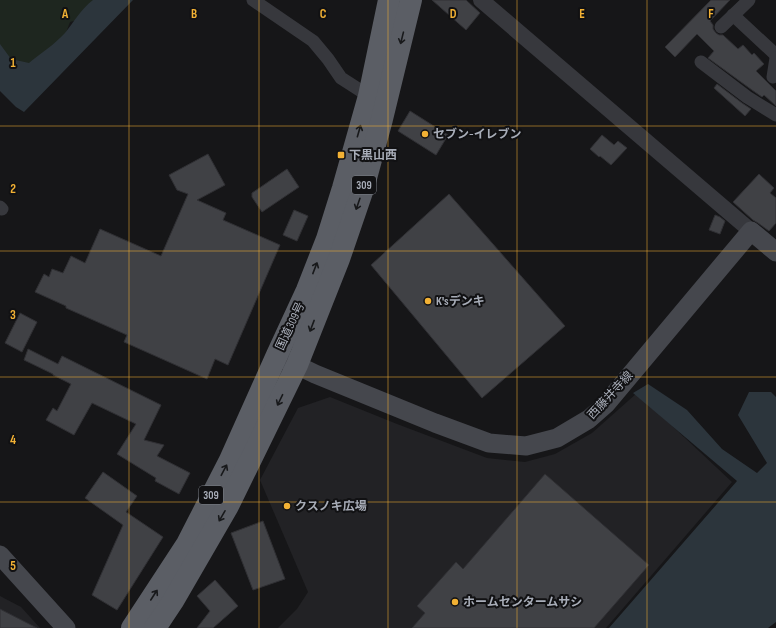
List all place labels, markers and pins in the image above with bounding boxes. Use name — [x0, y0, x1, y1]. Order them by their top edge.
place label: セブン-イレブン — [433, 127, 522, 142]
marker: セブン-イレブン — [420, 129, 430, 139]
place label: 下黒山西 — [349, 148, 397, 163]
marker: 下黒山西 — [336, 150, 346, 160]
place label: K'sデンキ — [436, 294, 485, 309]
marker: K'sデンキ — [423, 296, 433, 306]
place label: クスノキ広場 — [295, 499, 367, 514]
marker: クスノキ広場 — [282, 501, 292, 511]
place label: ホームセンタームサシ — [463, 595, 582, 610]
marker: ホームセンタームサシ — [450, 597, 460, 607]

